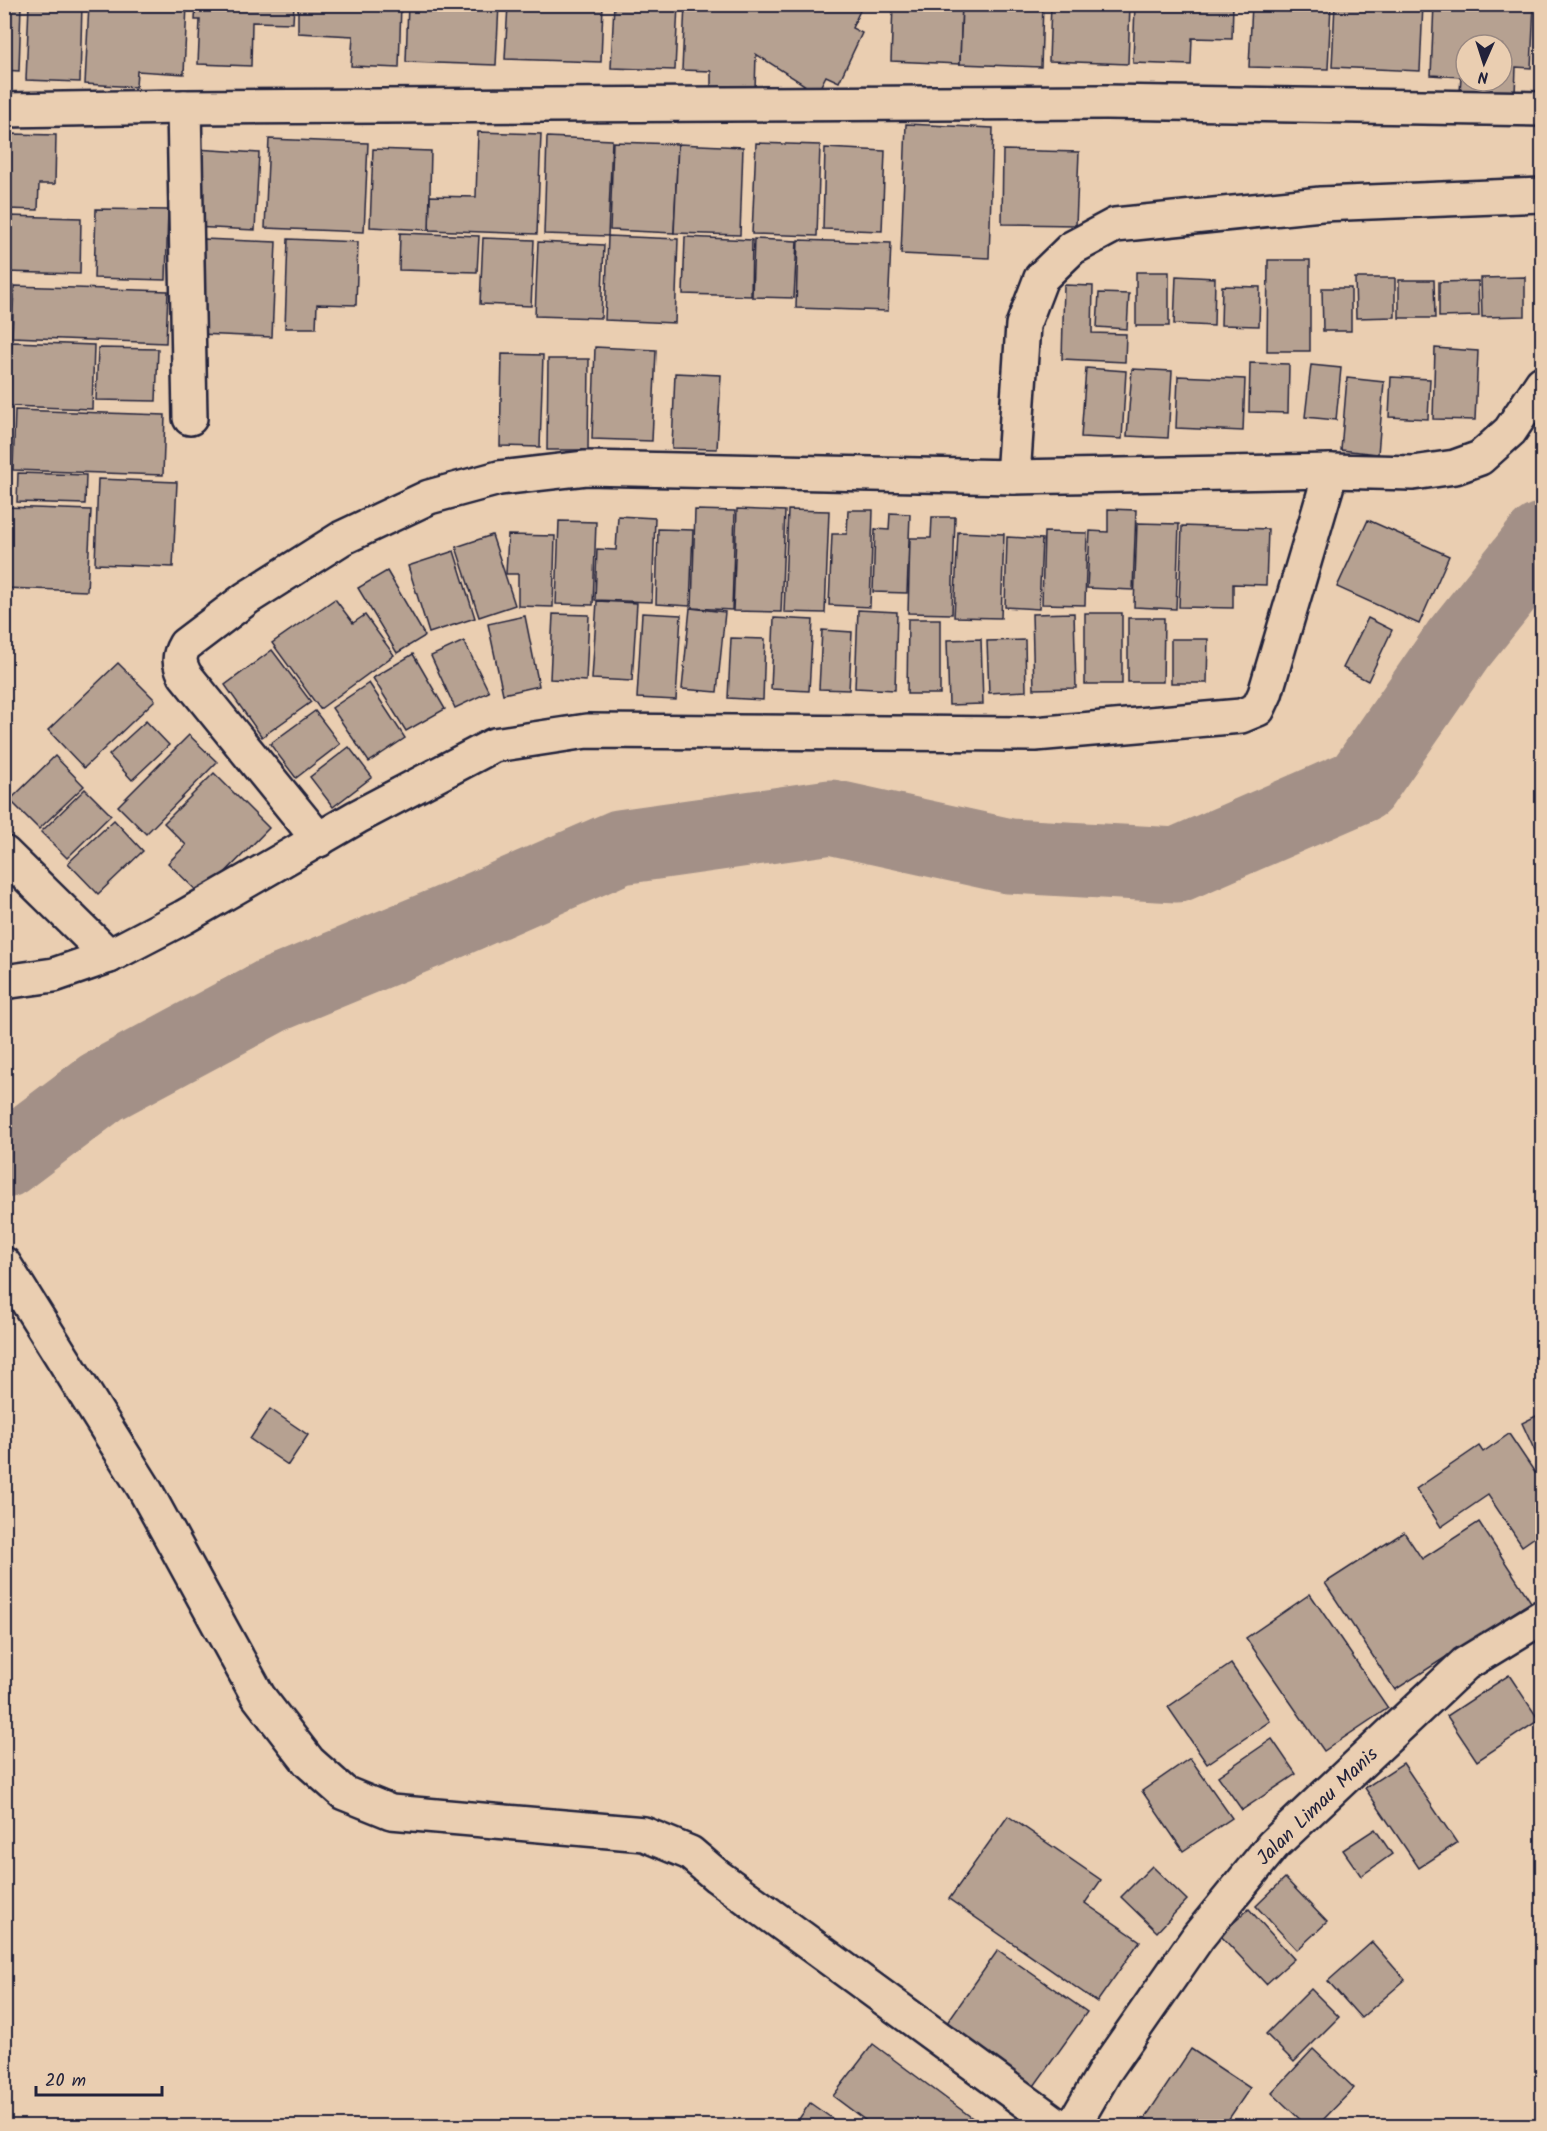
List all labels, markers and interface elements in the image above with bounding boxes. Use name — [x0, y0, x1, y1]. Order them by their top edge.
north arrow — [1454, 33, 1514, 93]
text: N — [1478, 64, 1489, 89]
street label: Jalan Limau Manis — [1250, 1740, 1387, 1874]
scale bar — [36, 2059, 162, 2097]
text: 20 m — [45, 2067, 86, 2096]

